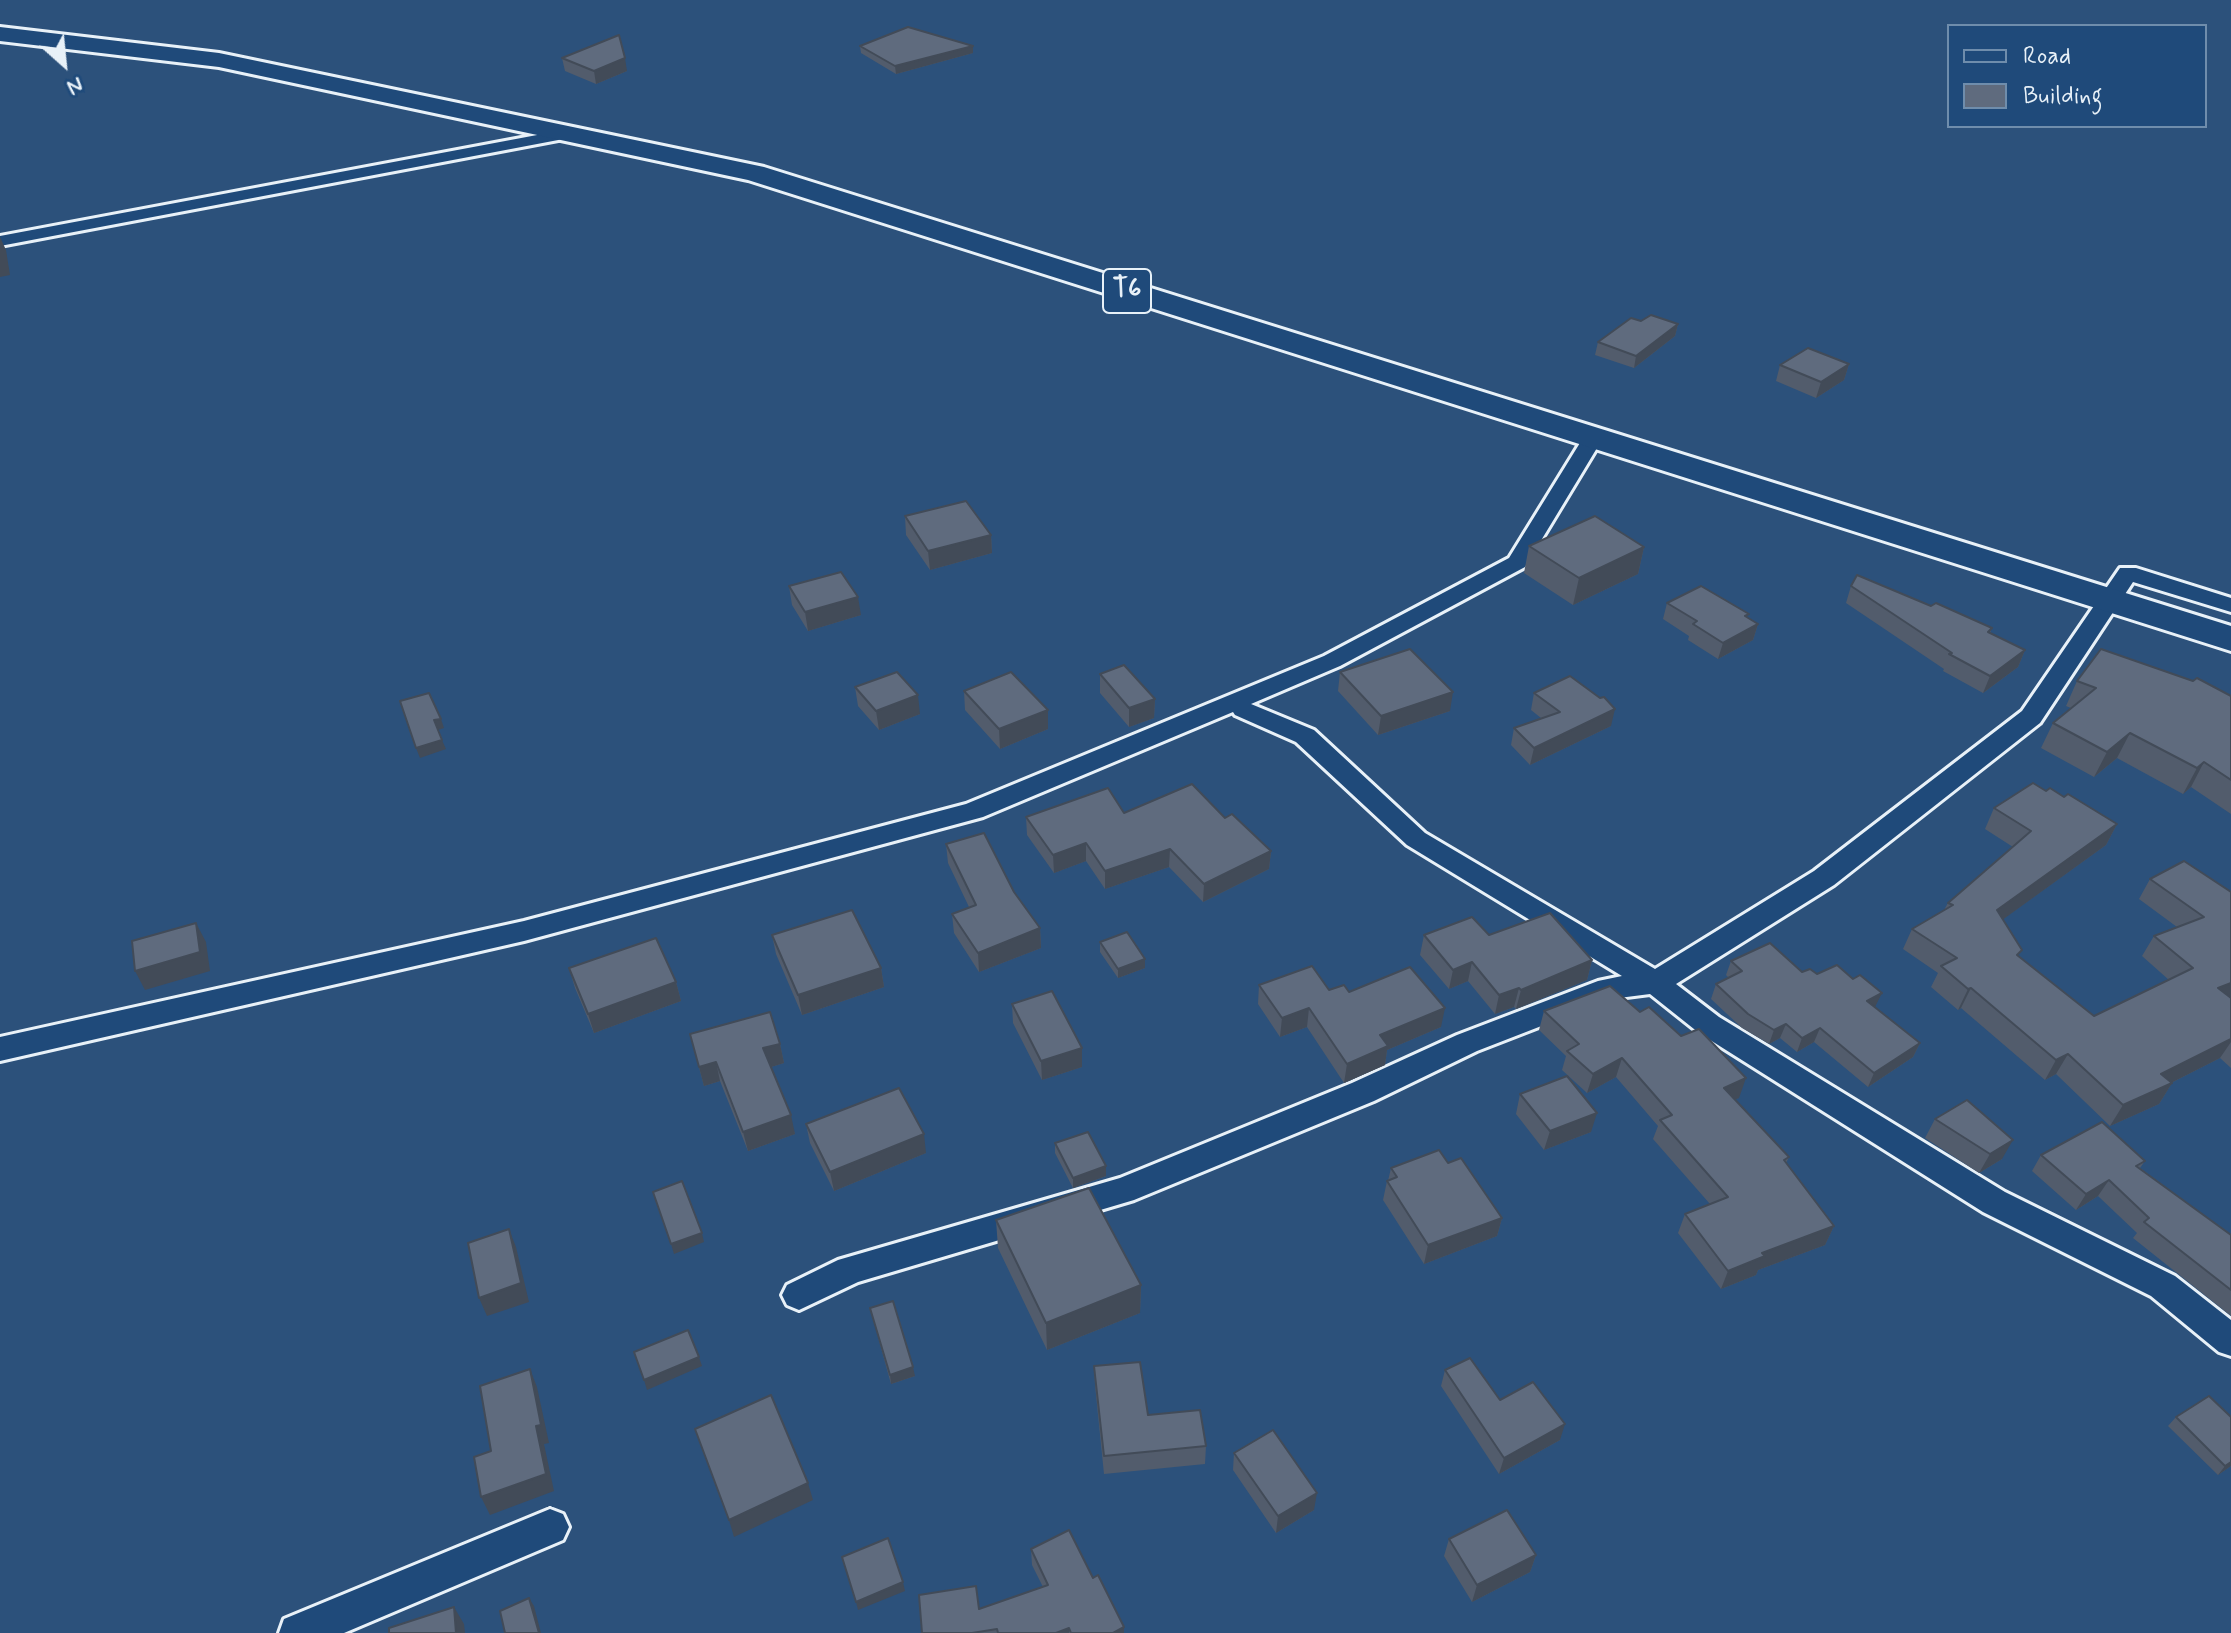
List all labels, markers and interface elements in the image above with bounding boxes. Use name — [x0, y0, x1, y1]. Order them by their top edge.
north arrow — [24, 24, 104, 104]
legend — [1947, 24, 2207, 128]
text: Road — [2023, 41, 2071, 72]
text: N — [62, 70, 88, 101]
text: Building — [2023, 81, 2103, 112]
road number: T6 — [1103, 269, 1151, 313]

